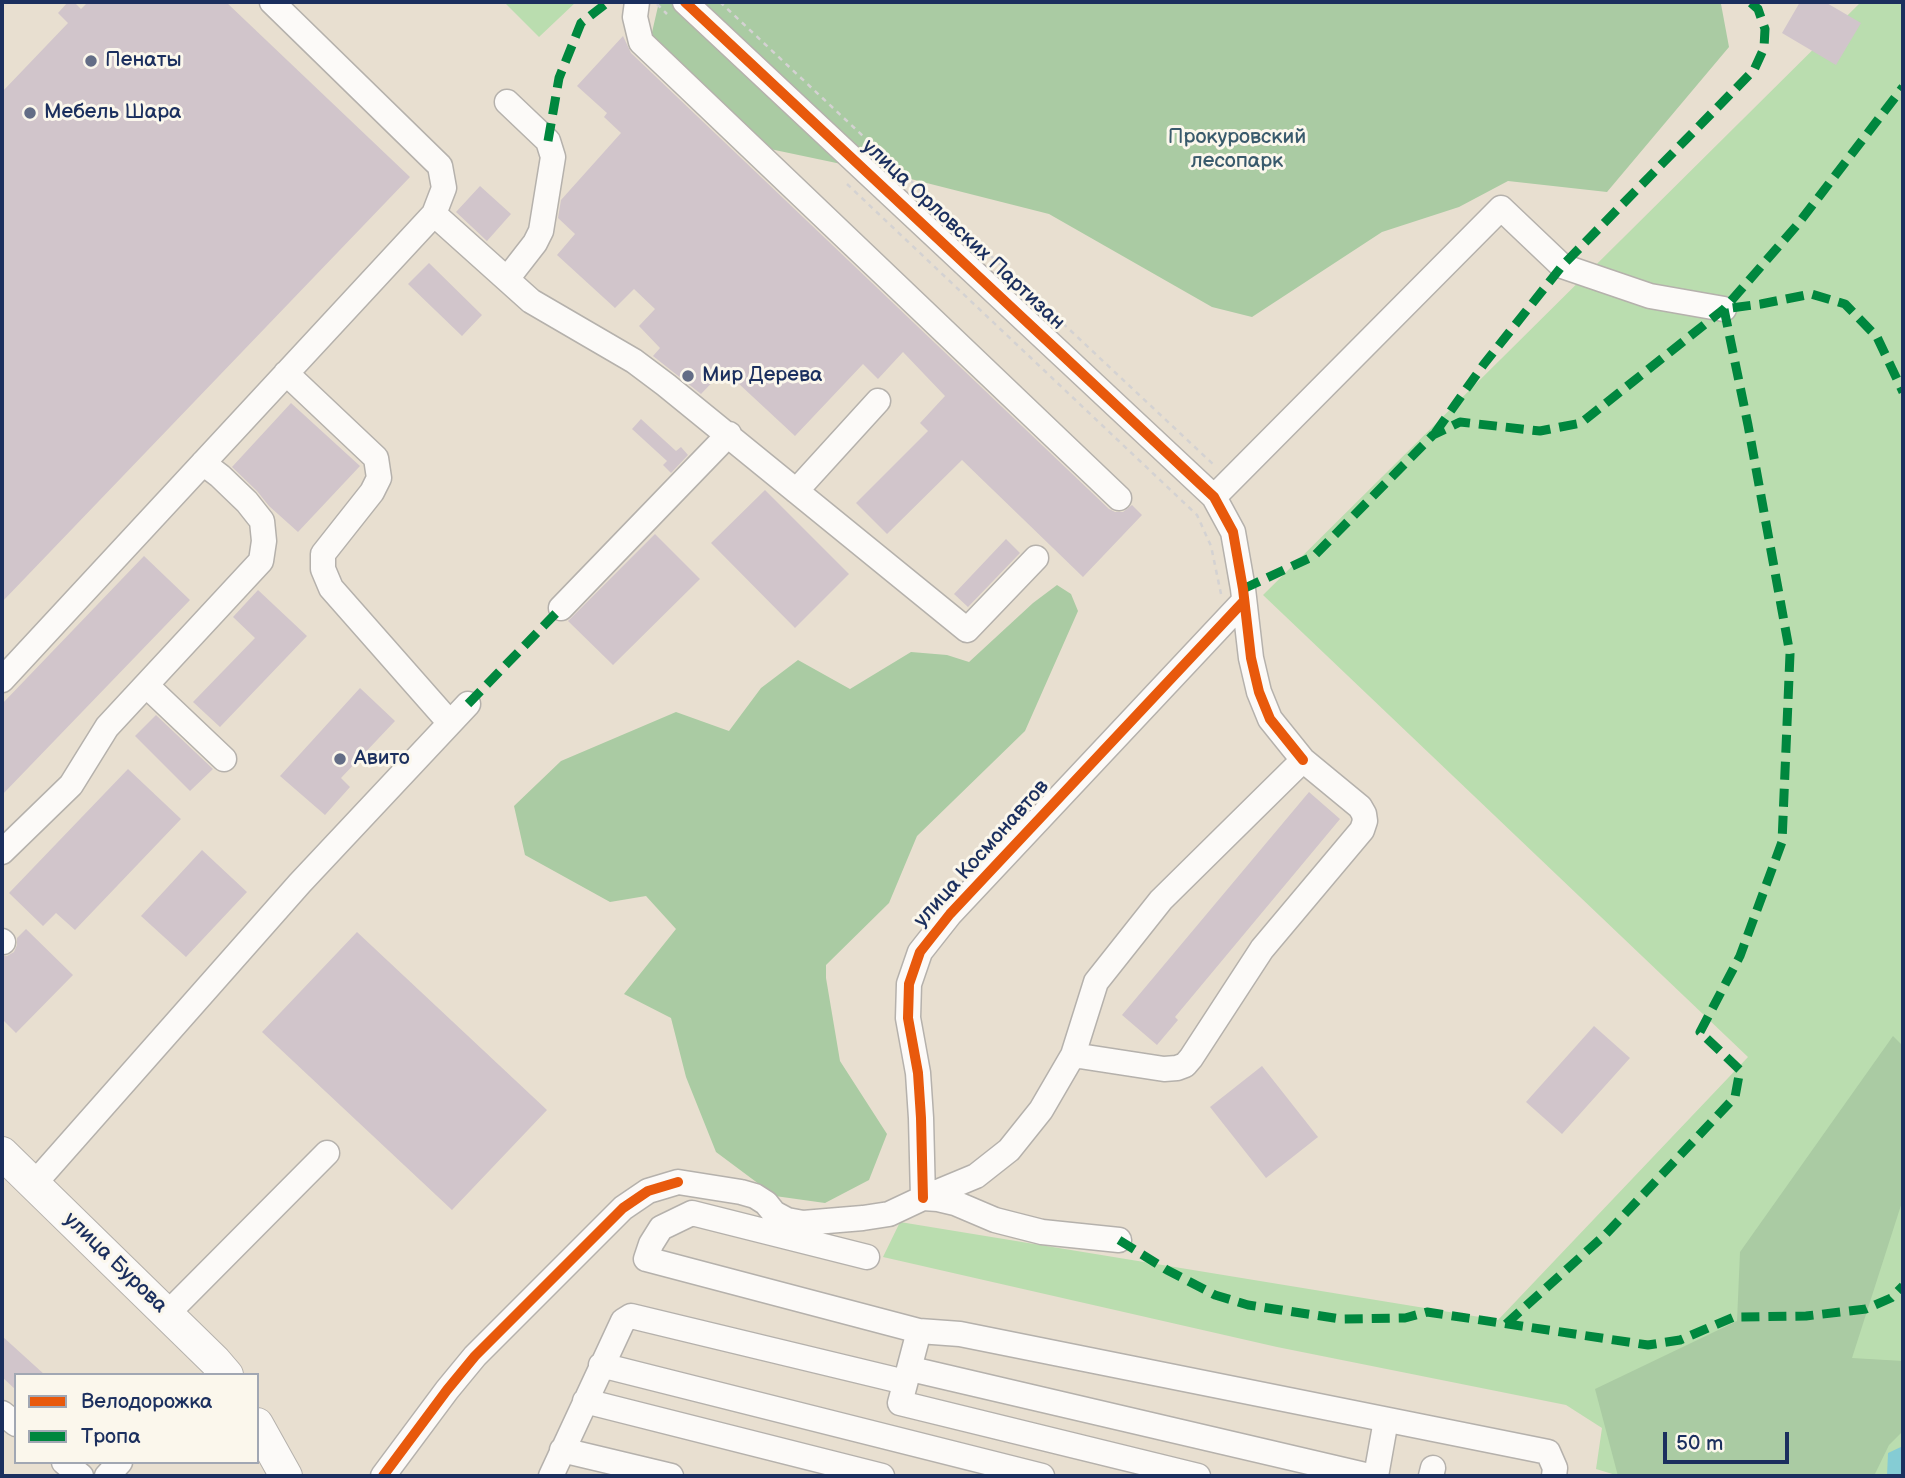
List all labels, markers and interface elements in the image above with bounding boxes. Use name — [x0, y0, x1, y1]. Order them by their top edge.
place label: Пенаты — [105, 48, 182, 74]
marker: Пенаты — [83, 53, 99, 69]
place label: Мебель Шара — [44, 100, 181, 126]
marker: Мебель Шара — [22, 105, 38, 121]
park label: Прокуровский лесопарк — [1168, 125, 1306, 175]
street label: улица Орловских Партизан — [856, 134, 1070, 336]
place label: Мир Дерева — [702, 363, 822, 389]
marker: Мир Дерева — [680, 368, 696, 384]
place label: Авито — [354, 746, 410, 772]
marker: Авито — [332, 751, 348, 767]
street label: улица Космонавтов — [909, 775, 1055, 933]
street label: улица Бурова — [58, 1207, 172, 1319]
legend — [14, 1373, 259, 1464]
text: Велодорожка — [81, 1389, 212, 1414]
scale bar — [1667, 1418, 1793, 1462]
text: Тропа — [81, 1424, 141, 1449]
text: 50 m — [1676, 1431, 1723, 1456]

